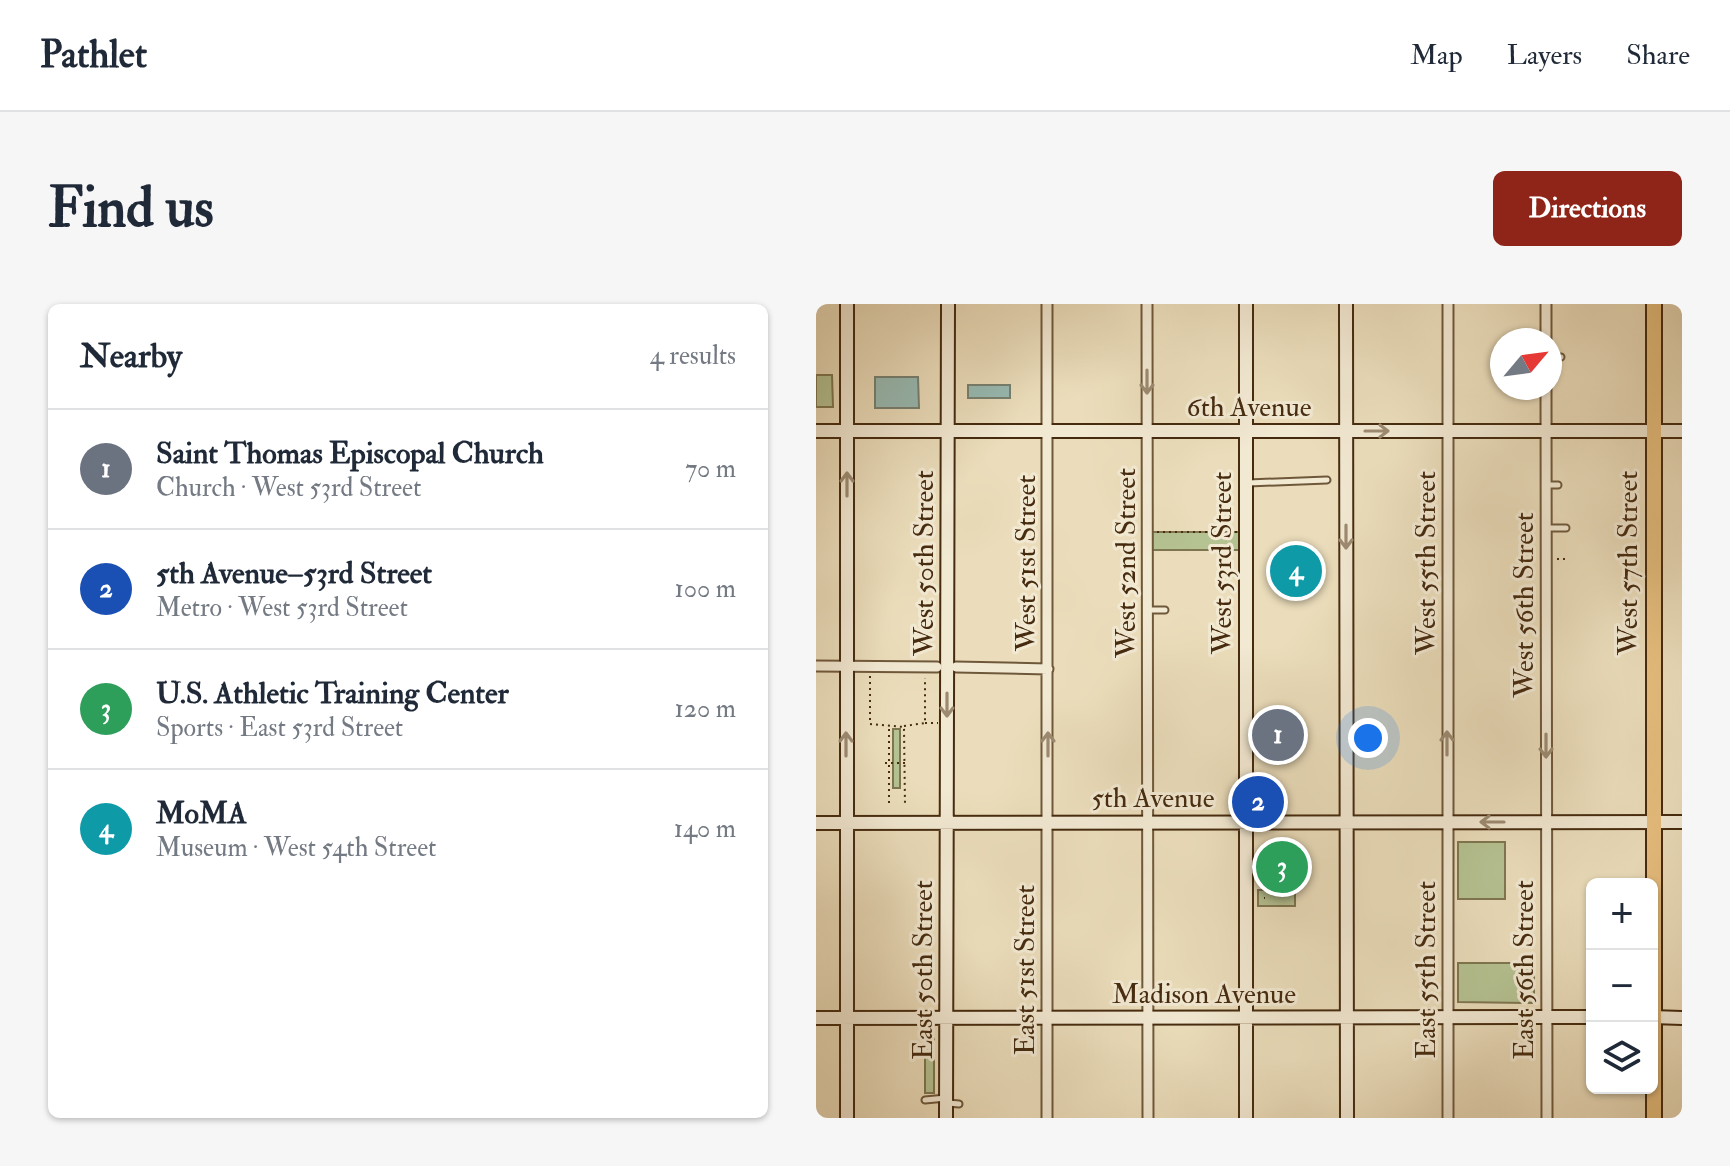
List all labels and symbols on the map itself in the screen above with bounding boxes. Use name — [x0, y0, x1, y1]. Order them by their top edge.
north arrow — [1490, 328, 1562, 400]
one-way arrow — [1139, 368, 1155, 395]
street label: 6th Avenue — [1187, 390, 1312, 425]
one-way arrow — [1363, 423, 1390, 439]
street label: West 52nd Street — [1109, 468, 1144, 659]
street label: West 50th Street — [907, 470, 942, 657]
one-way arrow — [839, 471, 855, 498]
street label: West 55th Street — [1409, 471, 1444, 656]
street label: West 57th Street — [1611, 471, 1646, 656]
street label: West 53rd Street — [1205, 472, 1240, 655]
street label: West 51st Street — [1009, 475, 1044, 652]
street label: West 56th Street — [1507, 512, 1542, 699]
one-way arrow — [1338, 523, 1354, 550]
pin: 4 — [1270, 541, 1322, 601]
one-way arrow — [940, 691, 955, 718]
pin: 1 — [1252, 705, 1304, 765]
your location — [1348, 718, 1388, 758]
one-way arrow — [1439, 730, 1455, 757]
one-way arrow — [838, 731, 854, 758]
one-way arrow — [1041, 731, 1056, 758]
one-way arrow — [1538, 732, 1554, 759]
pin: 2 — [1232, 772, 1284, 832]
street label: 5th Avenue — [1091, 781, 1215, 816]
one-way arrow — [1479, 814, 1506, 830]
pin: 3 — [1256, 837, 1308, 897]
street label: East 50th Street — [906, 880, 941, 1060]
street label: East 56th Street — [1507, 880, 1542, 1060]
street label: East 55th Street — [1409, 881, 1444, 1059]
street label: East 51st Street — [1008, 885, 1043, 1055]
street label: Madison Avenue — [1112, 977, 1296, 1012]

